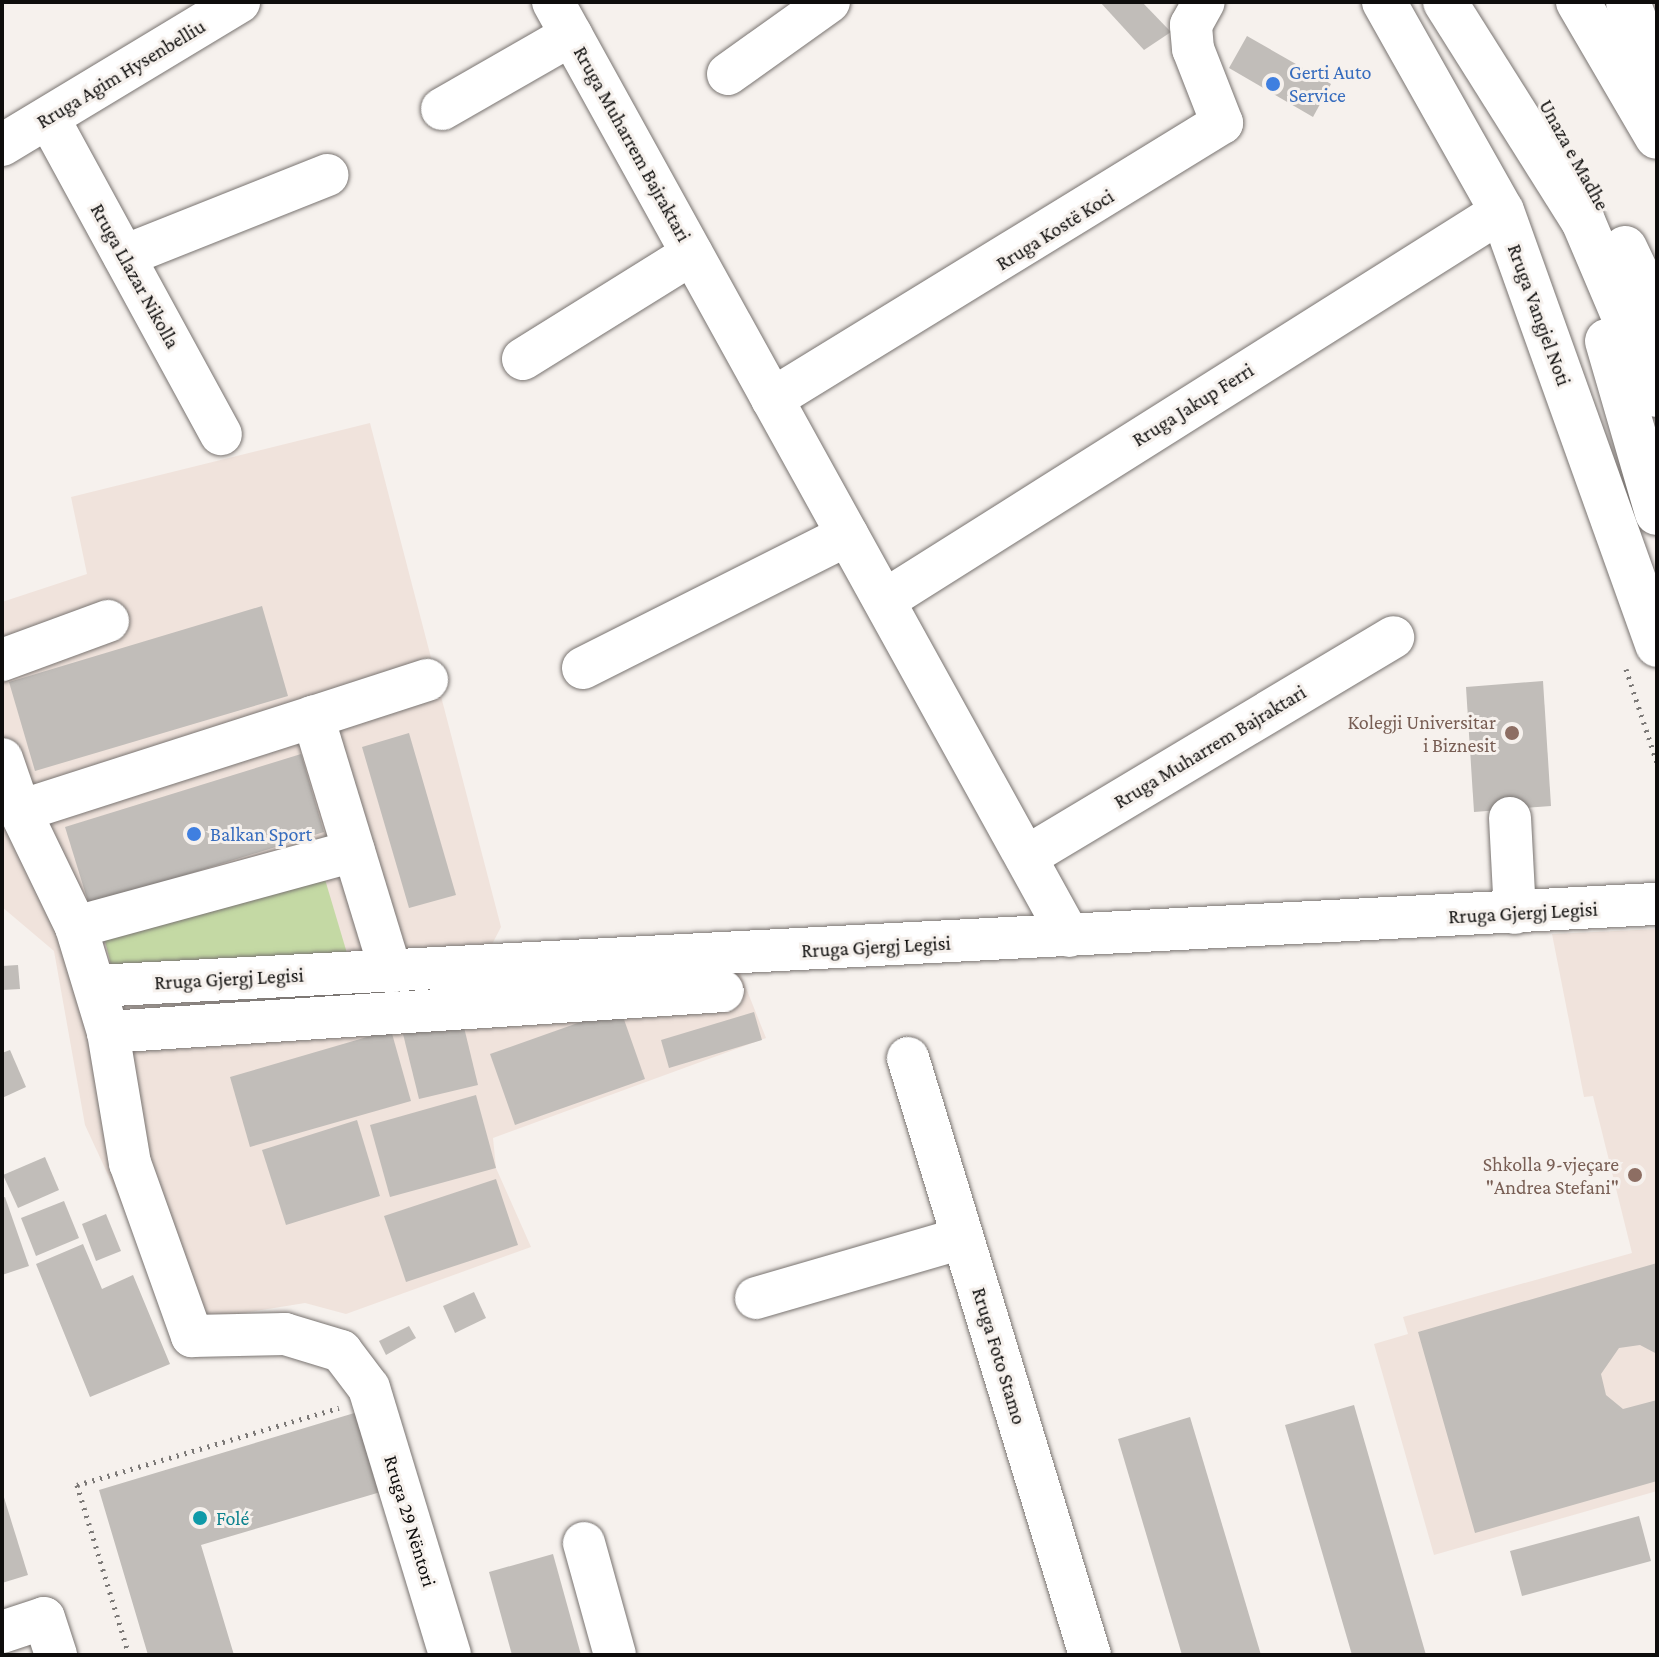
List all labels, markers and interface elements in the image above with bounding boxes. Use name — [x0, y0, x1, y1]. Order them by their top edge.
street label: Rruga Agim Hysenbelliu — [32, 14, 210, 134]
street label: Rruga Muharrem Bajraktari — [568, 42, 696, 246]
place label: Gerti Auto Service — [1289, 60, 1371, 107]
marker: Gerti Auto Service — [1264, 75, 1282, 93]
street label: Unaza e Madhe — [1534, 95, 1614, 215]
street label: Rruga Kostë Koci — [992, 184, 1118, 276]
street label: Rruga Llazar Nikolla — [85, 199, 185, 353]
street label: Rruga Vangjel Noti — [1502, 241, 1576, 389]
street label: Rruga Jakup Ferri — [1128, 358, 1258, 452]
street label: Rruga Muharrem Bajraktari — [1110, 680, 1310, 814]
place label: Kolegji Universitar i Biznesit — [1347, 710, 1496, 757]
marker: Kolegji Universitar i Biznesit — [1503, 724, 1521, 742]
place label: Balkan Sport — [210, 822, 312, 846]
marker: Balkan Sport — [185, 825, 203, 843]
street label: Rruga Gjergj Legisi — [1448, 897, 1598, 929]
street label: Rruga Gjergj Legisi — [801, 931, 951, 963]
street label: Rruga Gjergj Legisi — [154, 963, 304, 995]
place label: Shkolla 9-vjeçare "Andrea Stefani" — [1483, 1152, 1619, 1199]
marker: Shkolla 9-vjeçare "Andrea Stefani" — [1626, 1166, 1644, 1184]
street label: Rruga Foto Stamo — [967, 1285, 1031, 1427]
street label: Rruga 29 Nëntori — [379, 1452, 441, 1590]
place label: Folé — [216, 1506, 249, 1530]
marker: Folé — [191, 1509, 209, 1527]

